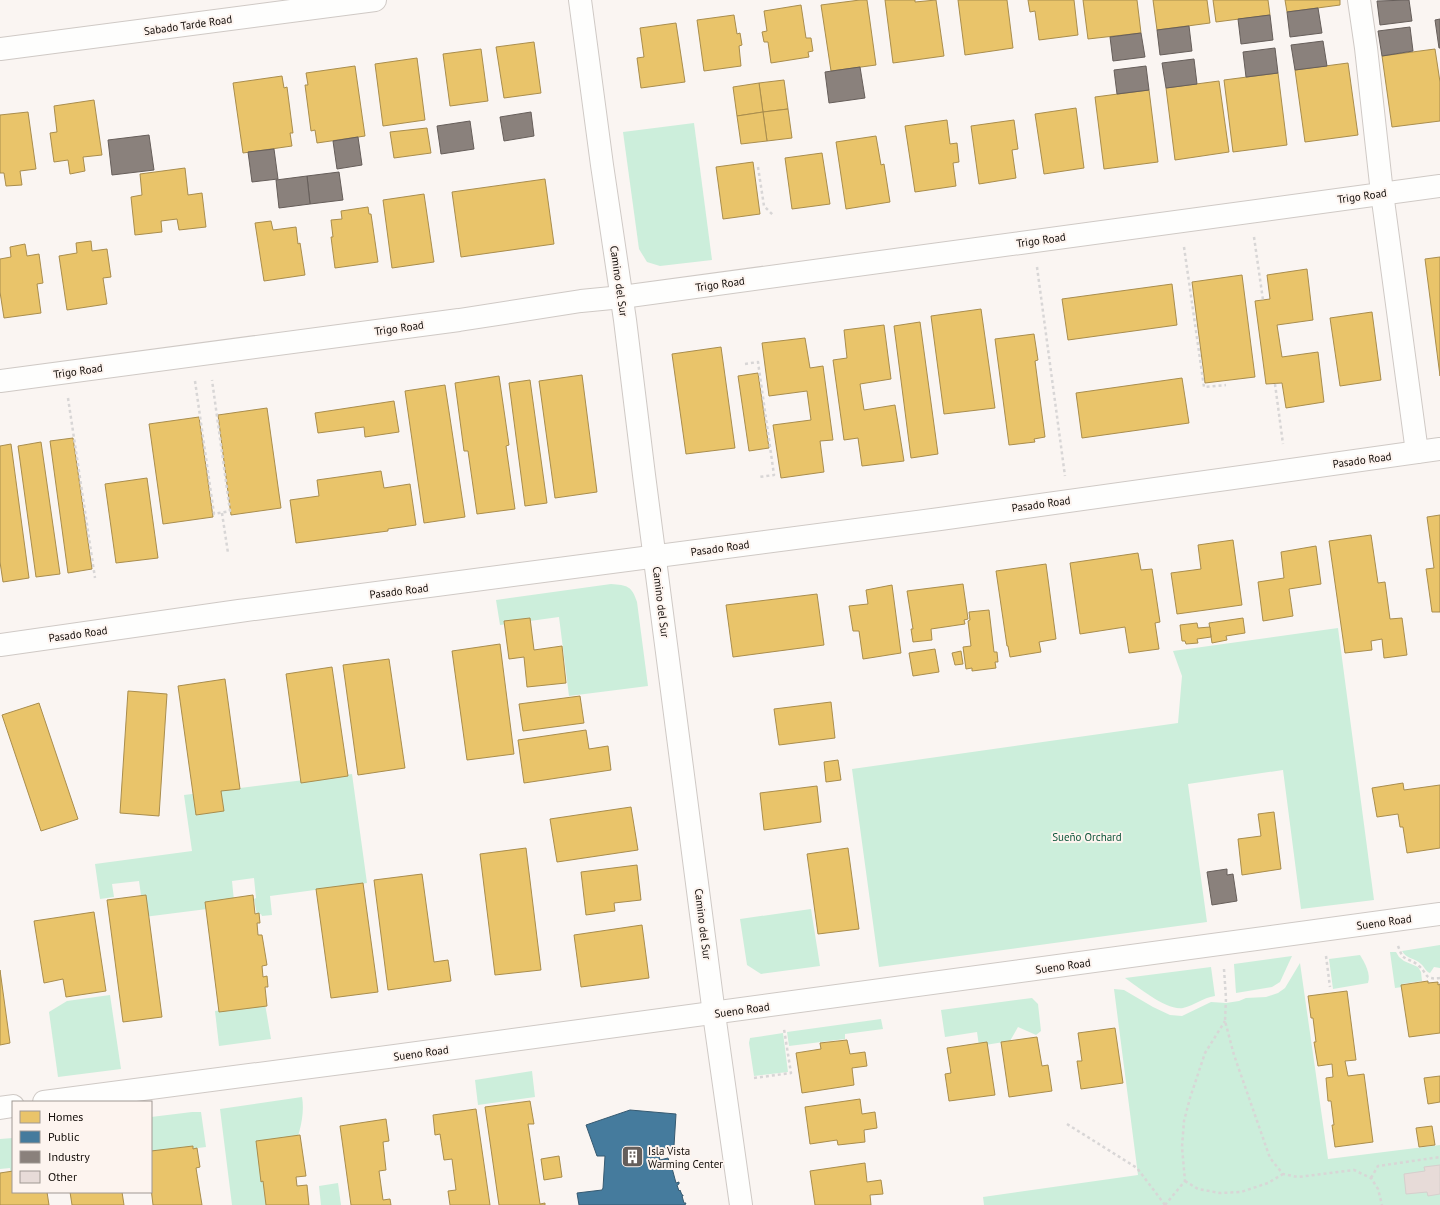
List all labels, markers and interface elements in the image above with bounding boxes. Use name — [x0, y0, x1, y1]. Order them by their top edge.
street label: Sabado Tarde Road — [143, 12, 233, 38]
street label: Trigo Road — [1336, 186, 1388, 206]
street label: Trigo Road — [1015, 230, 1067, 250]
street label: Camino del Sur — [607, 245, 631, 318]
street label: Trigo Road — [694, 274, 746, 294]
street label: Trigo Road — [373, 318, 425, 338]
street label: Trigo Road — [52, 361, 104, 381]
street label: Pasado Road — [1332, 449, 1392, 471]
street label: Pasado Road — [1011, 493, 1071, 515]
street label: Pasado Road — [690, 537, 750, 559]
street label: Camino del Sur — [650, 566, 672, 639]
street label: Pasado Road — [369, 580, 429, 602]
street label: Pasado Road — [48, 623, 108, 645]
park label: Sueño Orchard — [1052, 830, 1122, 844]
street label: Camino del Sur — [692, 888, 714, 961]
street label: Sueno Road — [1356, 911, 1413, 933]
street label: Sueno Road — [1035, 955, 1092, 977]
street label: Sueno Road — [714, 999, 771, 1021]
street label: Sueno Road — [393, 1042, 450, 1064]
legend — [12, 1101, 152, 1193]
text: Homes — [48, 1109, 83, 1124]
text: Public — [48, 1129, 80, 1144]
building icon: Isla Vista Warming Center — [619, 1144, 645, 1170]
place label: Isla Vista Warming Center — [648, 1144, 723, 1171]
text: Industry — [48, 1149, 90, 1164]
text: Other — [48, 1169, 77, 1184]

